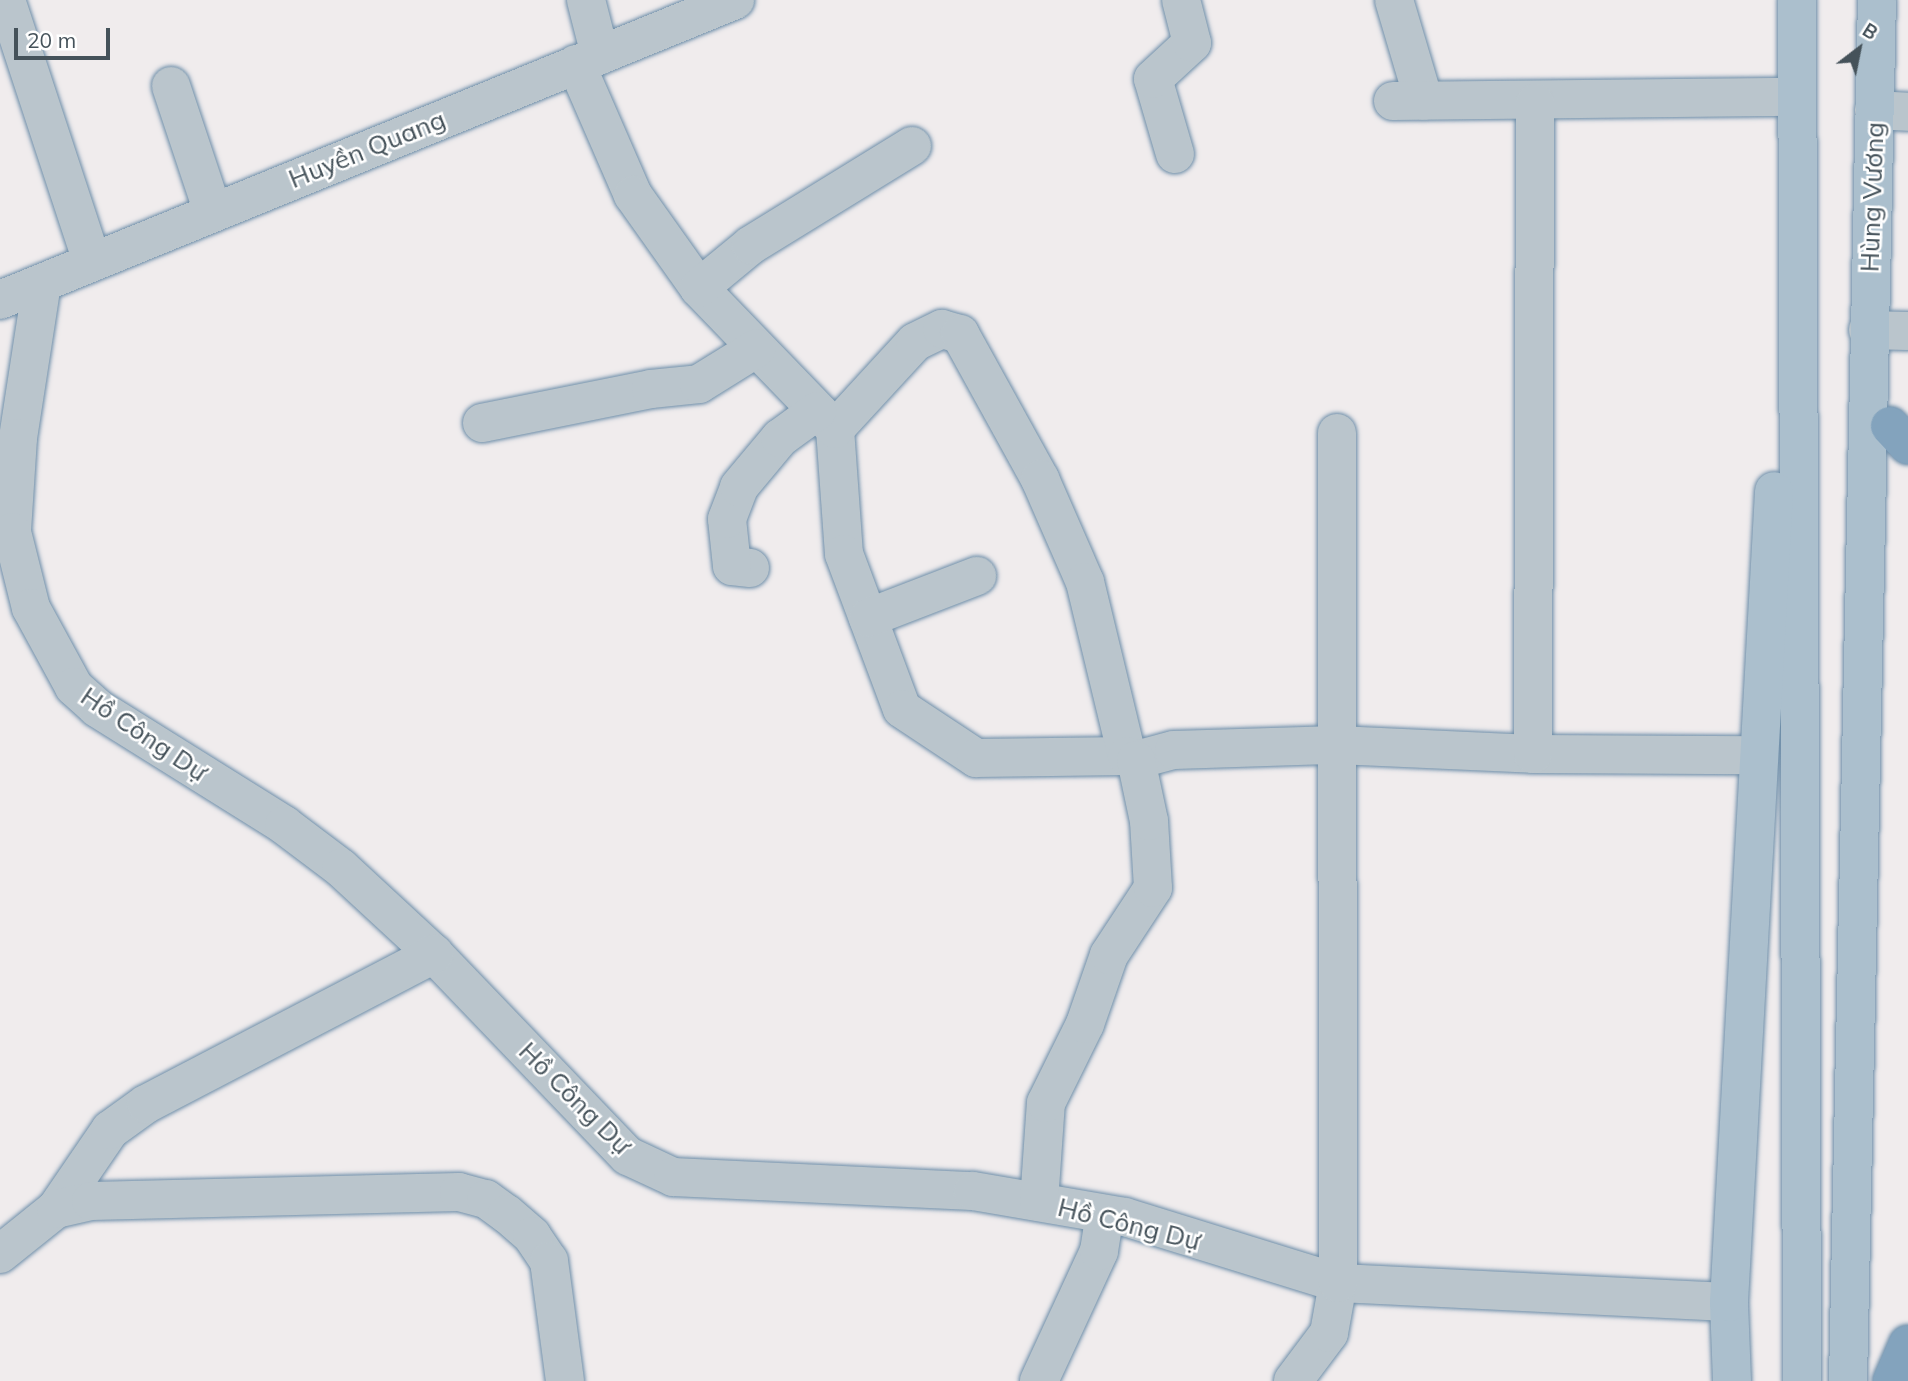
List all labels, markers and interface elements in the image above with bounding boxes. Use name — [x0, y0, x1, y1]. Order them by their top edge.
scale bar — [18, 14, 114, 58]
north arrow — [1824, 14, 1894, 84]
text: B — [1858, 18, 1882, 45]
text: 20 m — [27, 27, 76, 53]
street label: Huyền Quang — [284, 103, 450, 195]
street label: Hùng Vương — [1854, 121, 1890, 273]
street label: Hồ Công Dự — [75, 680, 213, 788]
street label: Hồ Công Dự — [513, 1036, 637, 1160]
street label: Hồ Công Dự — [1055, 1191, 1203, 1257]

